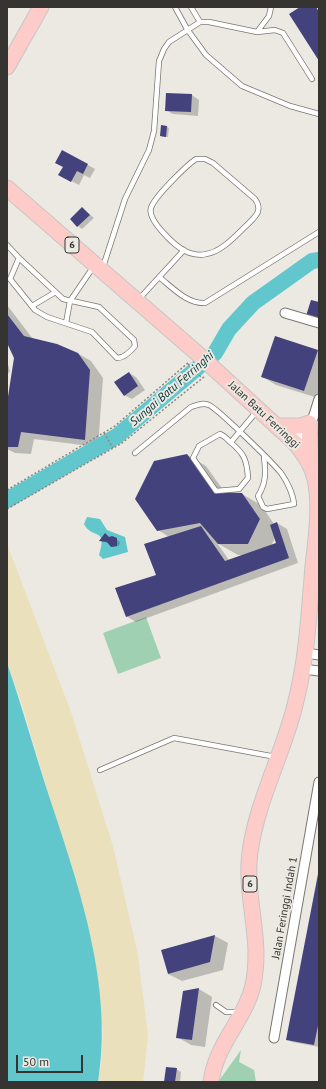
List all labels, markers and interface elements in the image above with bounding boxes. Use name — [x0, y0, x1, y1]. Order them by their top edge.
road number: 6 — [65, 237, 79, 253]
water label: Sungai Batu Ferringhi — [127, 349, 217, 429]
street label: Jalan Batu Ferringgi — [225, 378, 303, 452]
street label: Jalan Feringgi Indah 1 — [270, 856, 300, 960]
road number: 6 — [243, 876, 257, 892]
scale bar — [18, 1047, 85, 1073]
text: 50 m — [23, 1054, 49, 1069]

